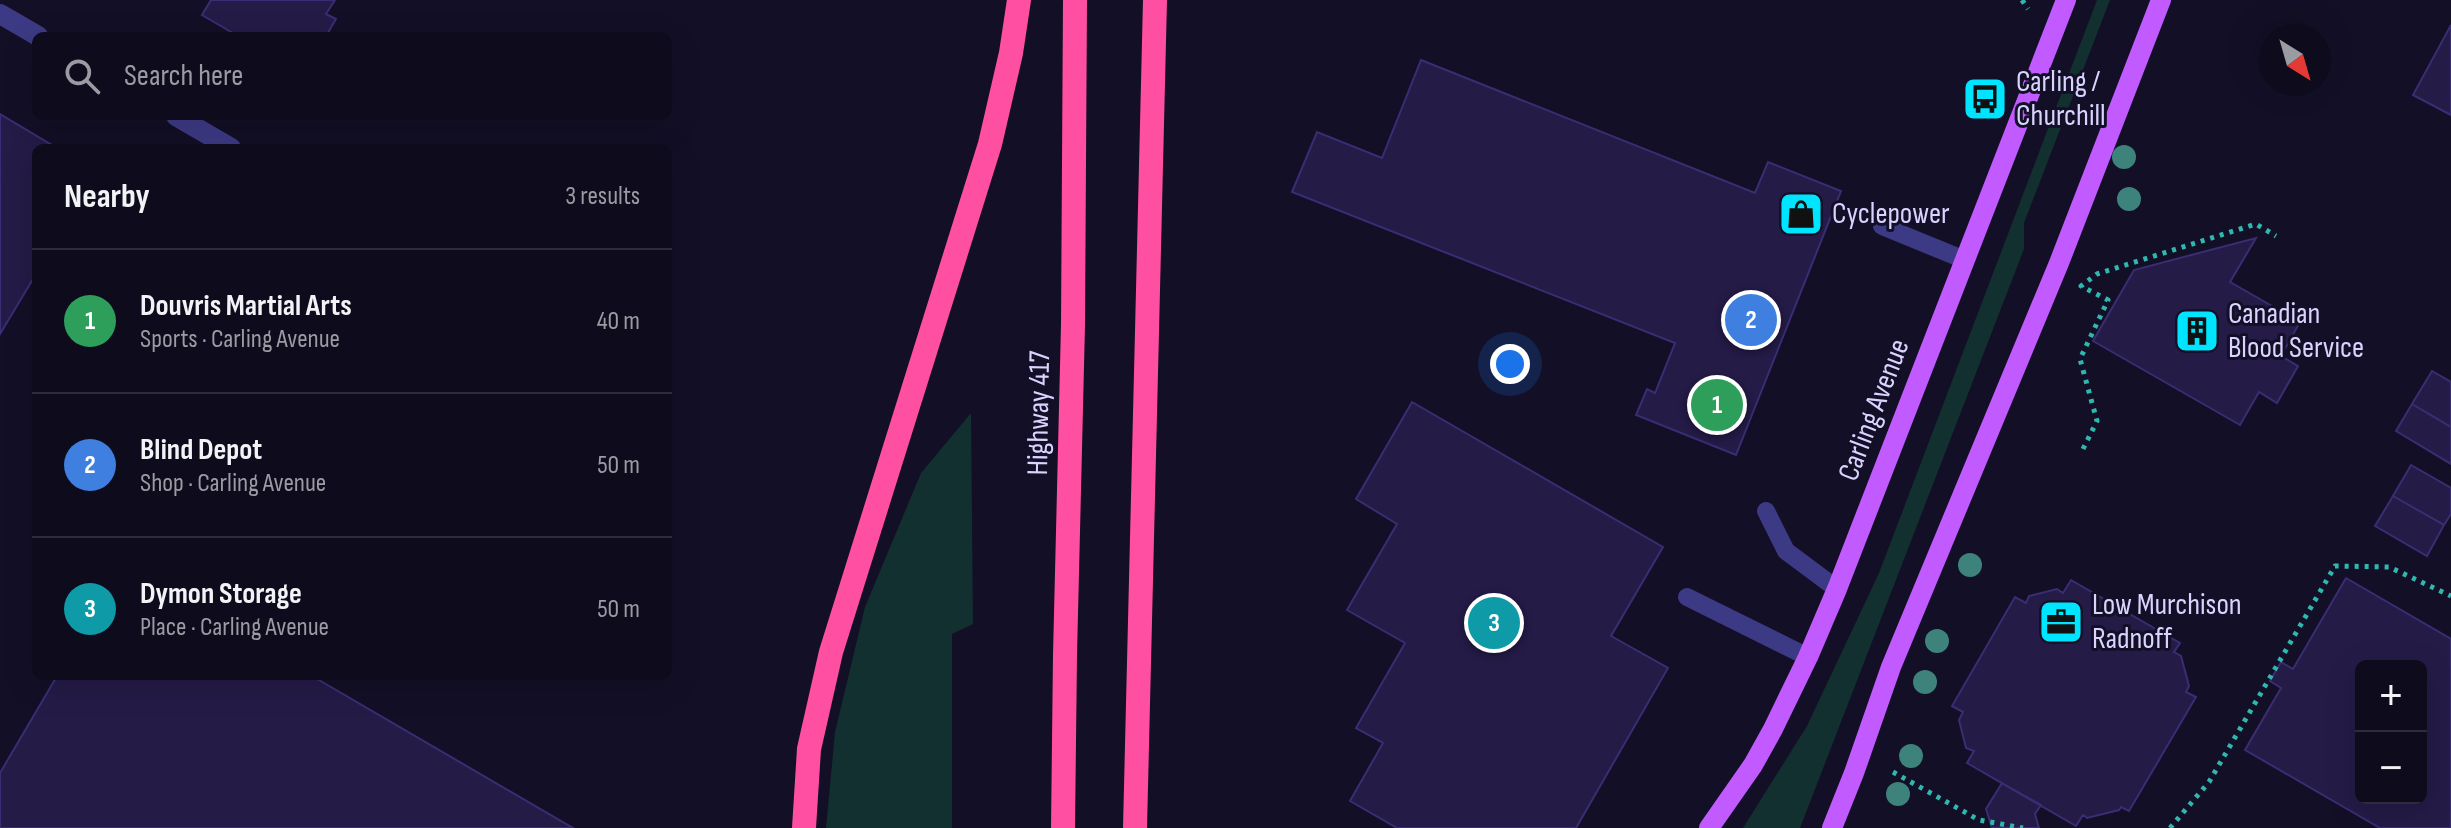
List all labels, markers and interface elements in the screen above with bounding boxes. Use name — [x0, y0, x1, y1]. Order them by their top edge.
north arrow — [2259, 24, 2331, 96]
search box — [32, 32, 672, 120]
icon: search — [60, 54, 104, 98]
text: Search here — [124, 58, 243, 94]
place label: Carling / Churchill — [2016, 64, 2106, 134]
bus stop icon: Carling / Churchill — [1961, 75, 2009, 123]
text: Nearby — [64, 176, 150, 217]
text: 3 results — [565, 181, 640, 212]
shop icon: Cyclepower — [1777, 190, 1825, 238]
place label: Cyclepower — [1832, 196, 1950, 232]
text: Douvris Martial Arts — [140, 288, 352, 324]
pin: 2 — [1725, 290, 1777, 350]
place label: Canadian Blood Service — [2228, 296, 2364, 366]
text: 1 — [85, 306, 95, 337]
text: 40 m — [597, 306, 640, 337]
building icon: Canadian Blood Service — [2173, 307, 2221, 355]
text: Sports · Carling Avenue — [140, 324, 340, 355]
street label: Carling Avenue — [1831, 334, 1917, 486]
your location — [1490, 344, 1530, 384]
street label: Highway 417 — [1020, 350, 1058, 476]
pin: 1 — [1691, 375, 1743, 435]
text: Blind Depot — [140, 432, 262, 468]
text: 2 — [84, 450, 96, 481]
text: 50 m — [597, 450, 640, 481]
text: Shop · Carling Avenue — [140, 468, 326, 499]
text: Dymon Storage — [140, 576, 302, 612]
place label: Low Murchison Radnoff — [2092, 587, 2242, 657]
pin: 3 — [1468, 593, 1520, 653]
text: 3 — [84, 594, 96, 625]
text: 50 m — [597, 594, 640, 625]
office icon: Low Murchison Radnoff — [2037, 598, 2085, 646]
text: Place · Carling Avenue — [140, 612, 329, 643]
map controls — [2355, 660, 2427, 804]
button: + — [2355, 660, 2427, 732]
button: − — [2355, 732, 2427, 804]

